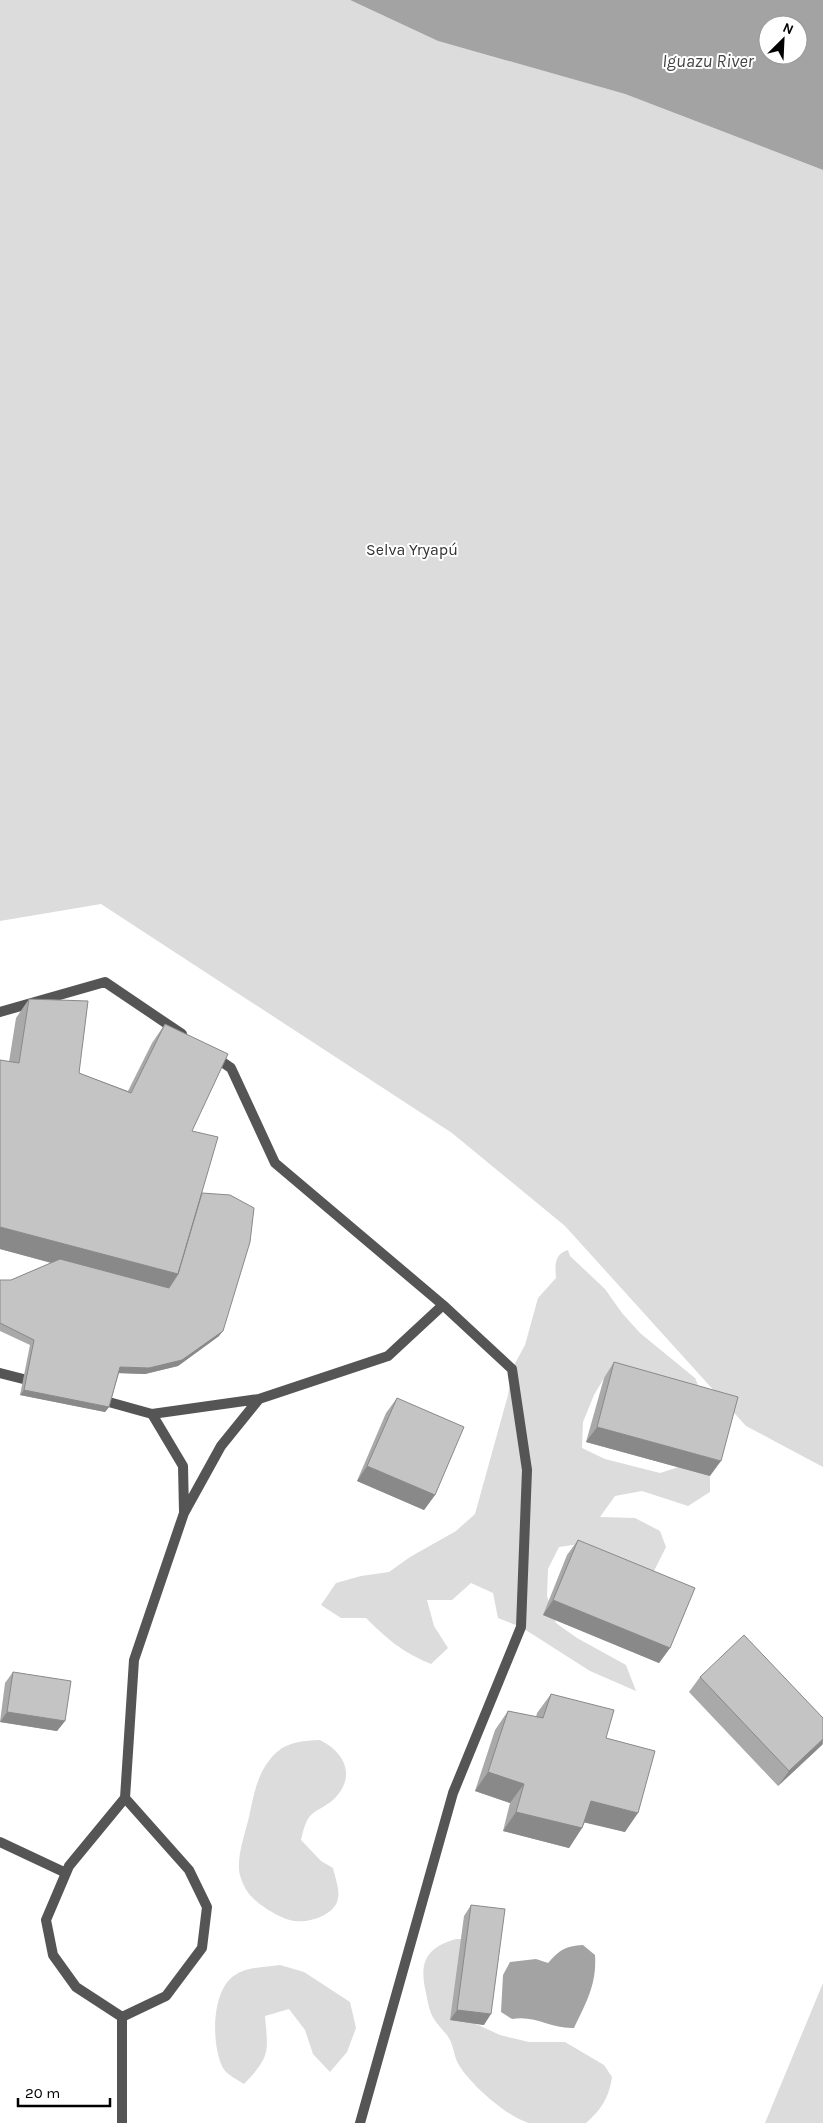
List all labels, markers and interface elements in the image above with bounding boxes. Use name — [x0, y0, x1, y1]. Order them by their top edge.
north arrow — [758, 15, 808, 65]
text: N — [780, 19, 796, 38]
water label: Iguazu River — [662, 50, 754, 72]
park label: Selva Yryapú — [366, 540, 458, 559]
scale bar — [18, 2076, 110, 2108]
text: 20 m — [25, 2084, 60, 2102]

